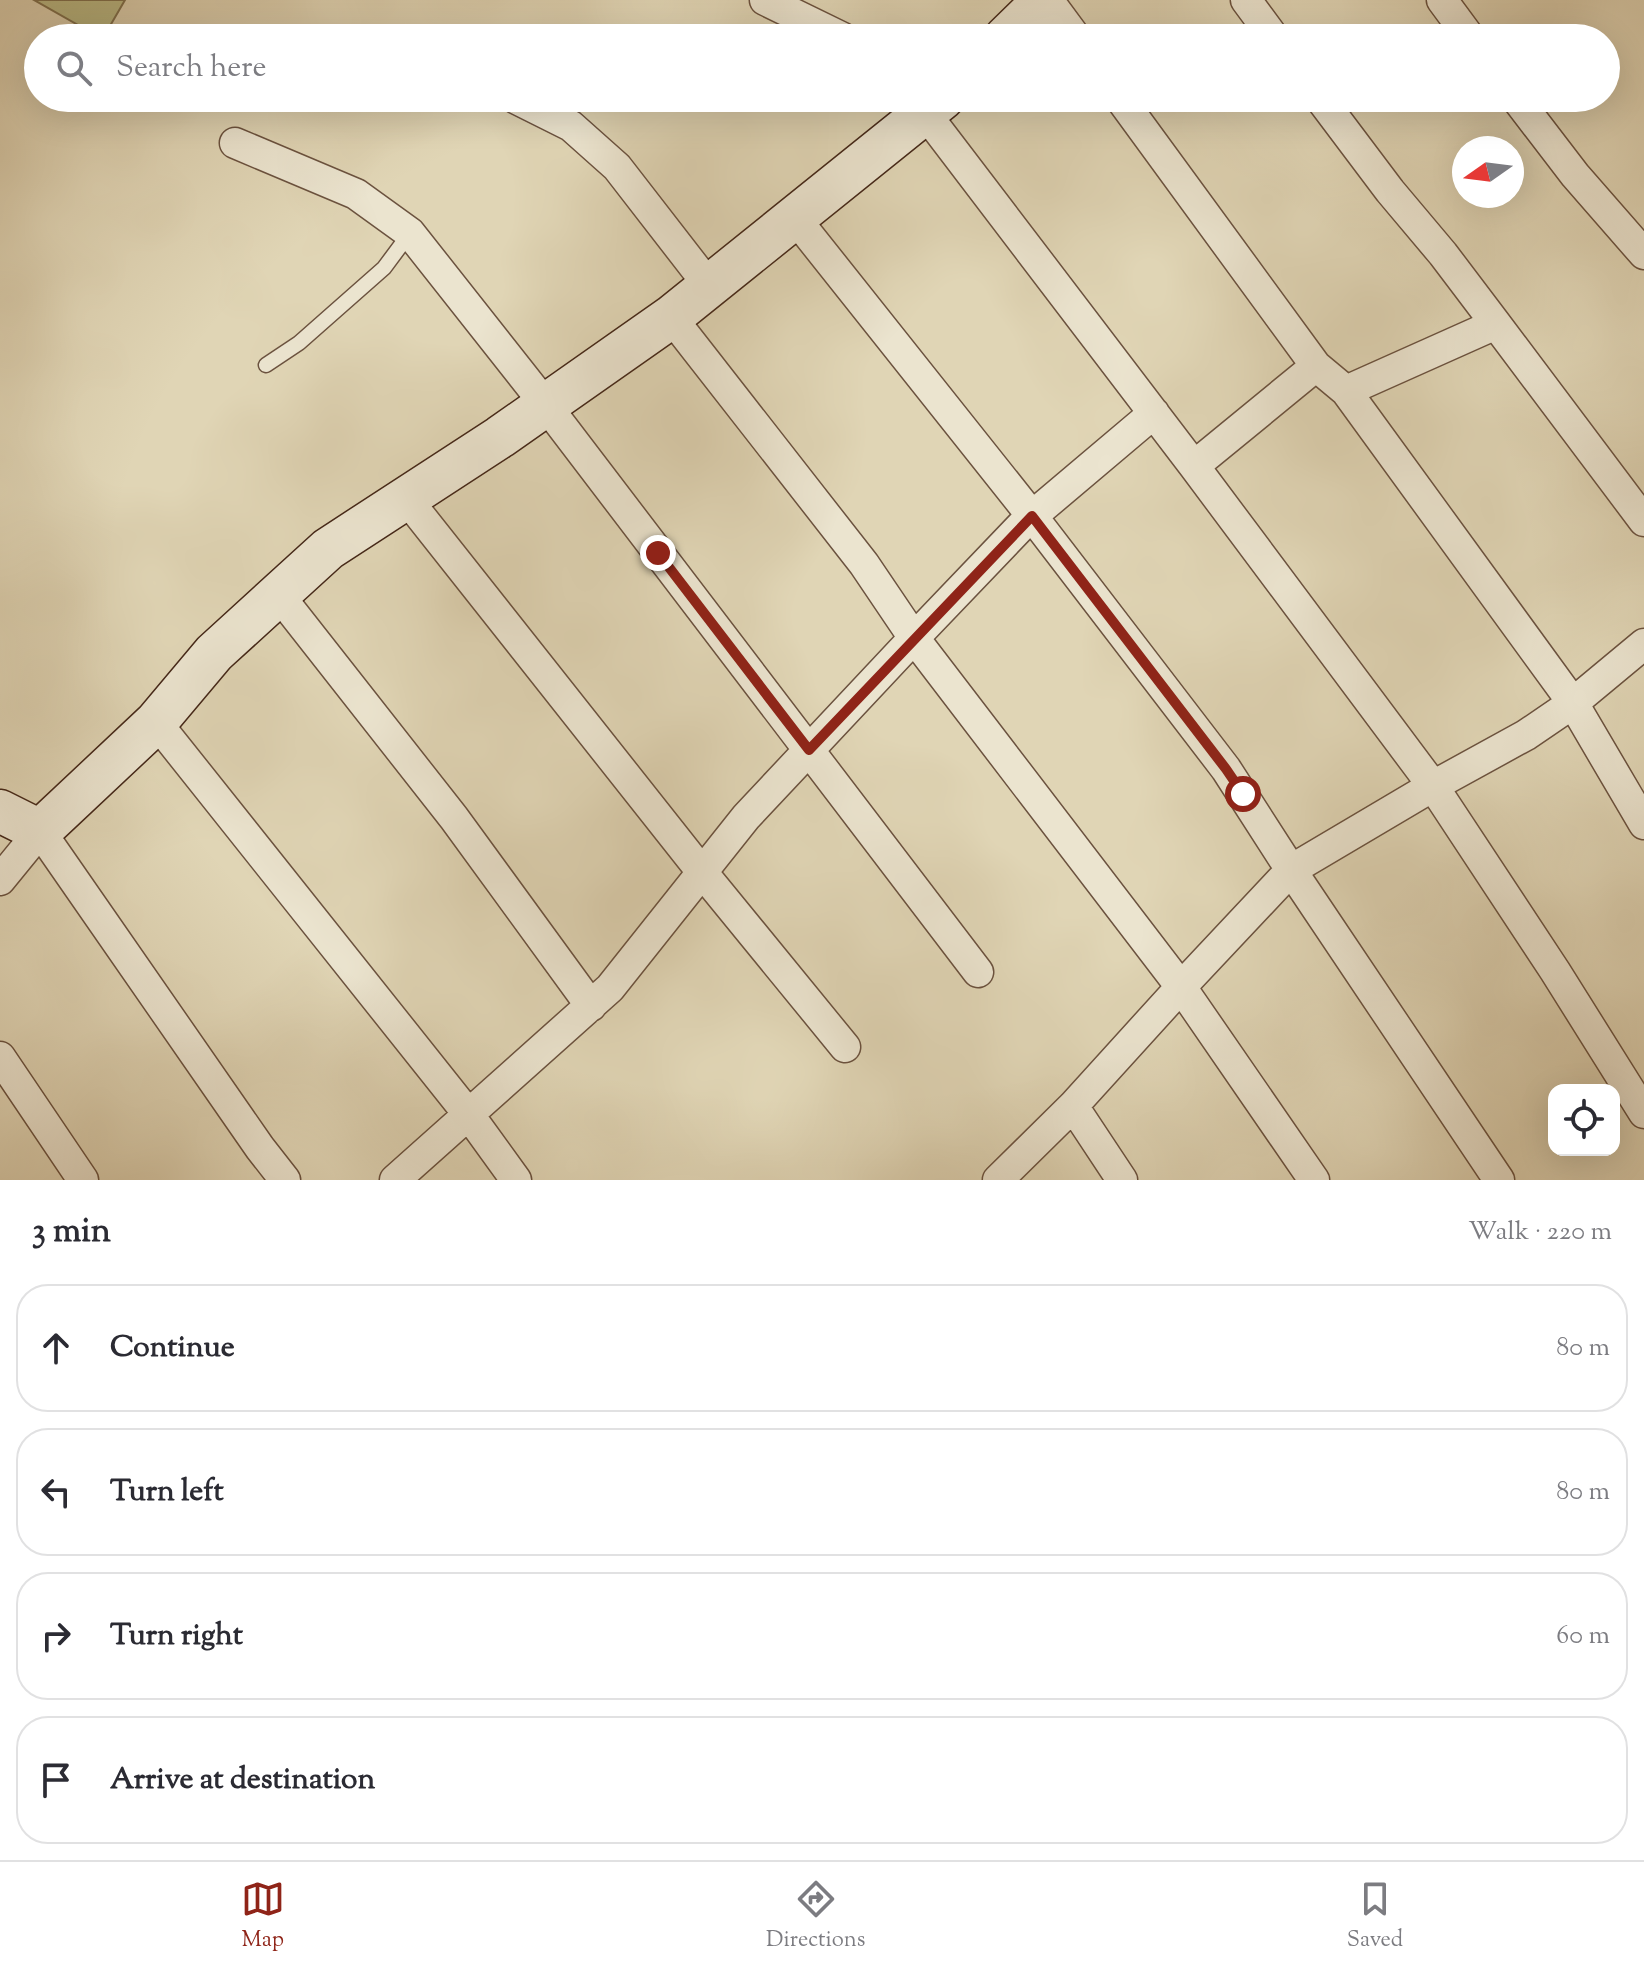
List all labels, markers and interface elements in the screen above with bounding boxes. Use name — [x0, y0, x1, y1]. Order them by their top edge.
search box — [24, 24, 1620, 112]
icon: search — [52, 46, 96, 90]
text: Search here — [116, 47, 266, 90]
north arrow — [1452, 136, 1524, 208]
route end — [640, 535, 676, 571]
route start — [1225, 776, 1261, 812]
map controls — [1548, 1084, 1620, 1156]
button: locate — [1548, 1084, 1620, 1156]
text: 3 min — [32, 1208, 111, 1257]
text: Walk · 220 m — [1468, 1214, 1612, 1251]
icon: ahead — [34, 1326, 78, 1370]
text: Continue — [110, 1327, 235, 1370]
text: 80 m — [1556, 1330, 1610, 1367]
icon: left — [34, 1470, 78, 1514]
text: Turn left — [110, 1471, 224, 1514]
text: 80 m — [1556, 1474, 1610, 1511]
icon: right — [34, 1614, 78, 1658]
text: Turn right — [110, 1615, 243, 1658]
text: 60 m — [1556, 1618, 1610, 1655]
icon: arrive — [34, 1758, 78, 1802]
text: Arrive at destination — [110, 1759, 375, 1802]
tab: Map — [241, 1877, 285, 1957]
tab: Directions — [766, 1877, 865, 1957]
tab: Saved — [1347, 1877, 1403, 1957]

